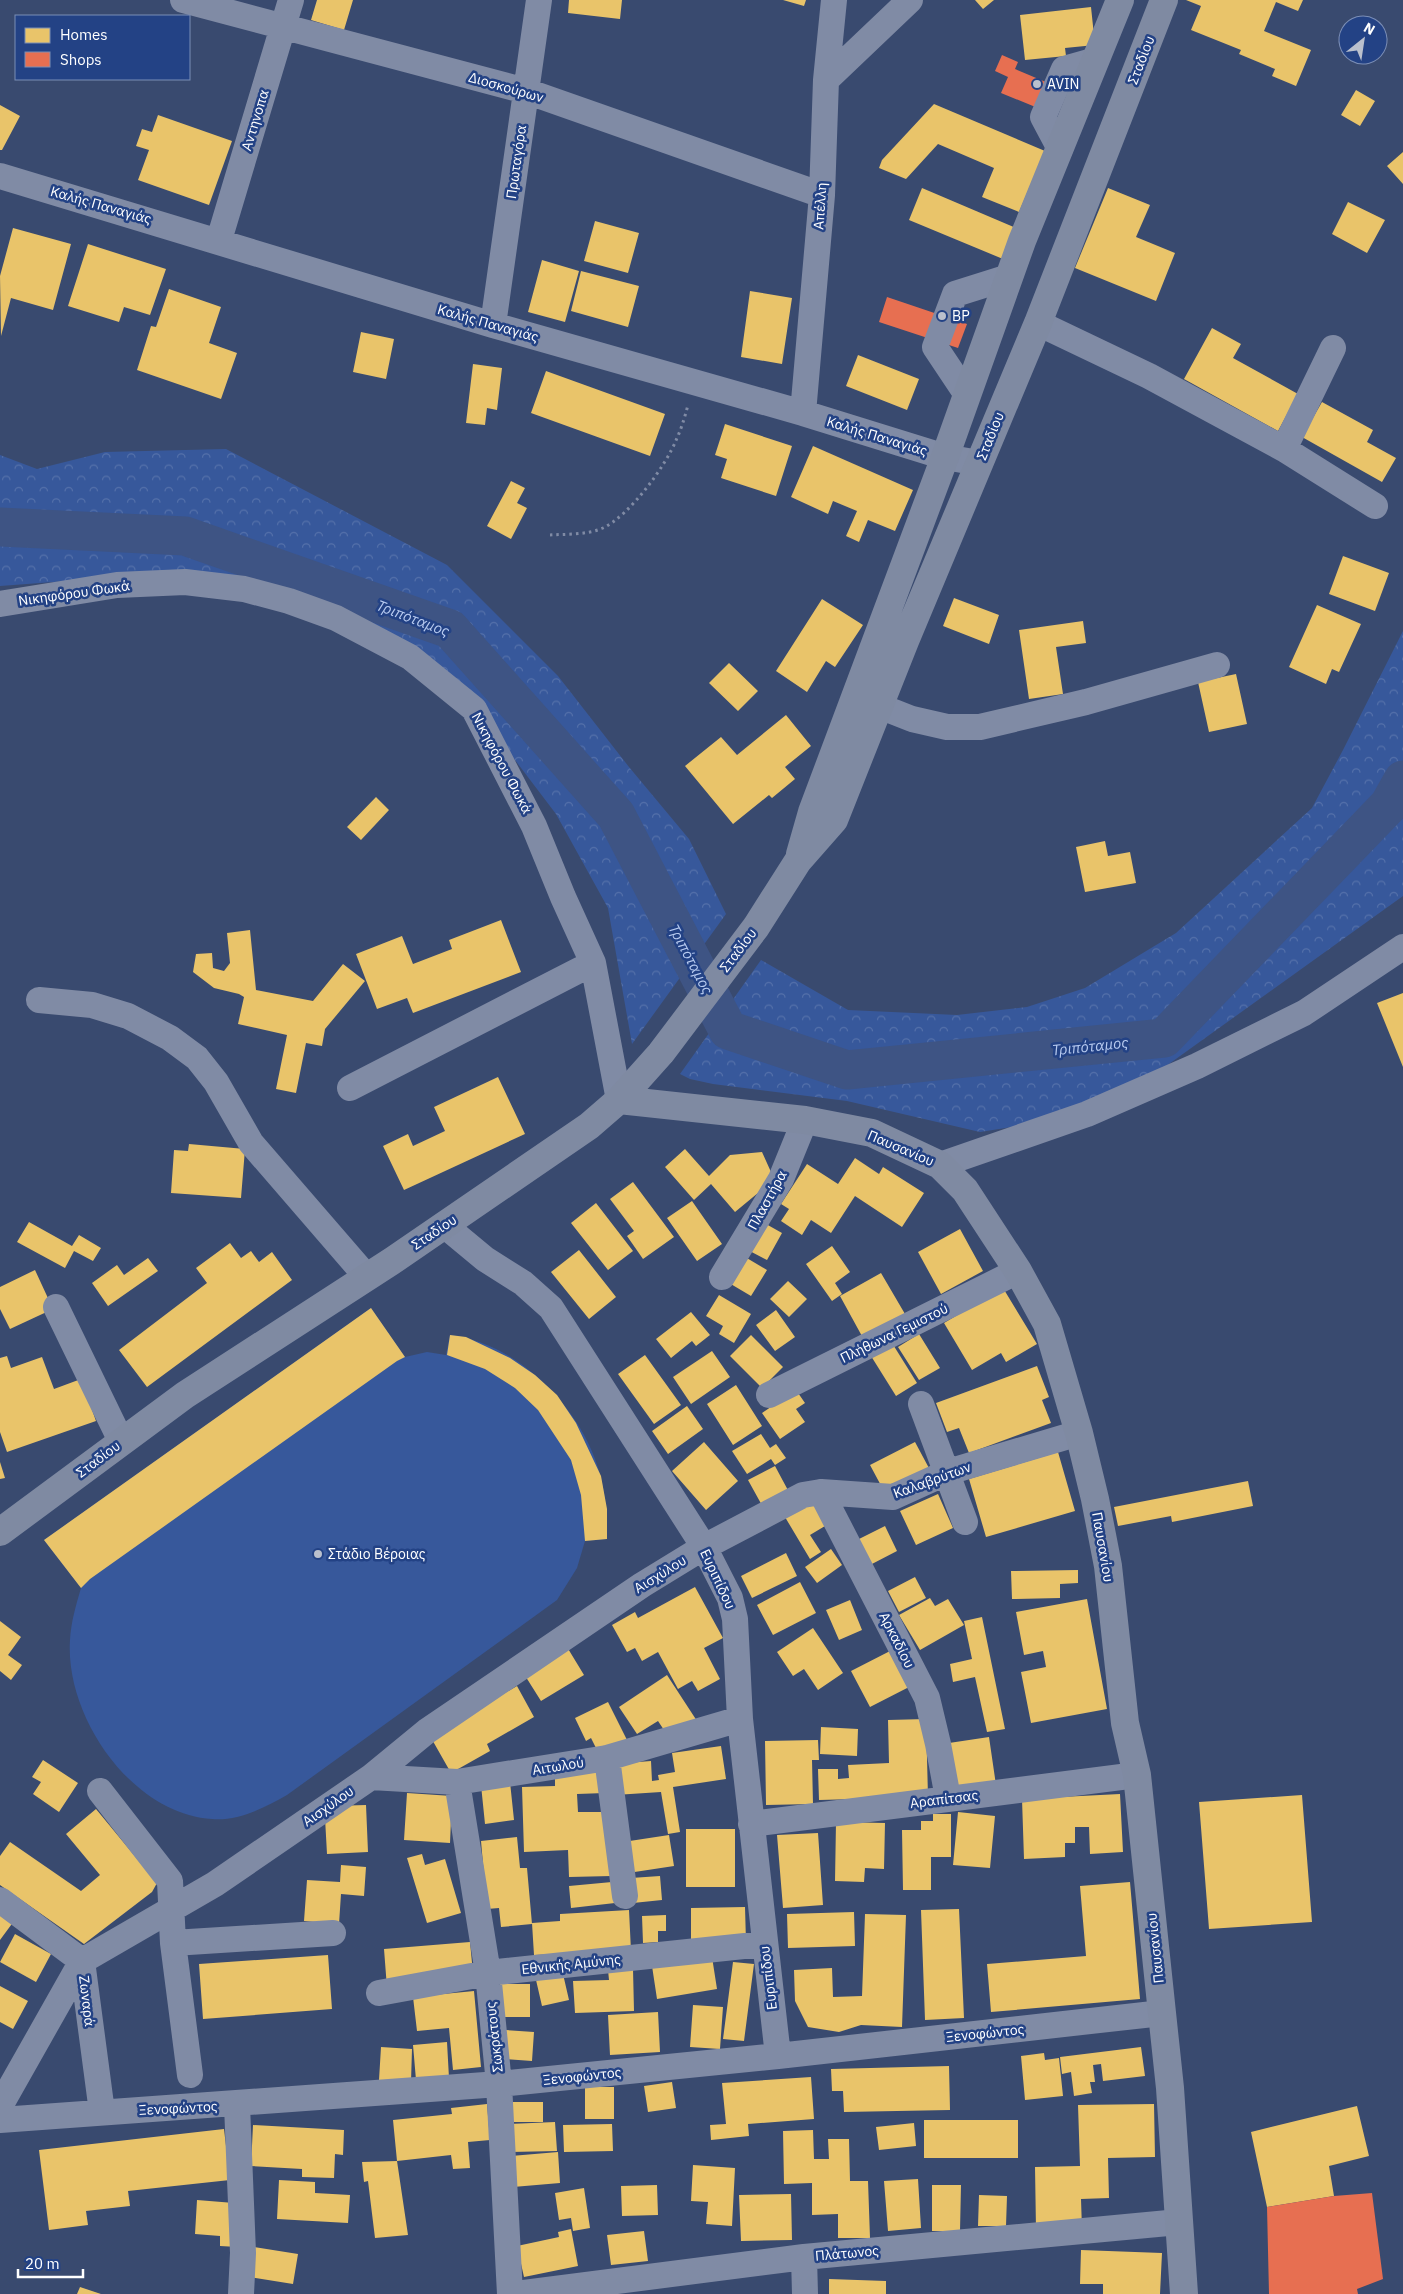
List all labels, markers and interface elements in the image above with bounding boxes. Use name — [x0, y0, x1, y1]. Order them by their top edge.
legend — [15, 15, 190, 80]
north arrow — [1338, 15, 1388, 65]
text: N — [1361, 18, 1378, 39]
text: Homes — [60, 25, 108, 44]
street label: Σταδίου — [1124, 33, 1158, 87]
text: Shops — [60, 50, 102, 69]
street label: Διοσκούρων — [466, 68, 546, 106]
place label: AVIN — [1047, 75, 1079, 93]
marker: AVIN — [1031, 78, 1043, 90]
street label: Αντηνοπα — [237, 87, 273, 153]
street label: Πρωταγόρα — [502, 124, 530, 200]
street label: Καλής Παναγιάς — [48, 182, 154, 228]
street label: Απέλλη — [809, 182, 831, 230]
street label: Καλής Παναγιάς — [435, 300, 541, 346]
place label: BP — [952, 307, 970, 325]
marker: BP — [936, 310, 948, 322]
street label: Σταδίου — [972, 409, 1008, 463]
street label: Καλής Παναγιάς — [825, 412, 930, 460]
street label: Νικηφόρου Φωκά — [17, 576, 131, 610]
water label: Τριπόταμος — [374, 595, 453, 641]
street label: Νικηφόρου Φωκά — [468, 709, 536, 817]
water label: Τριπόταμος — [665, 921, 718, 998]
street label: Σταδίου — [716, 924, 760, 976]
water label: Τριπόταμος — [1051, 1032, 1130, 1059]
street label: Παυσανίου — [865, 1126, 937, 1170]
street label: Πλαστήρα — [743, 1167, 791, 1233]
street label: Σταδίου — [408, 1210, 460, 1254]
street label: Πλήθωνα Γεμιστού — [837, 1299, 951, 1367]
street label: Σταδίου — [72, 1437, 124, 1481]
street label: Καλαβρύτων — [891, 1458, 973, 1502]
street label: Παυσανίου — [1088, 1511, 1118, 1583]
place label: Στάδιο Βέροιας — [328, 1545, 426, 1563]
street label: Ευριπίδου — [696, 1546, 740, 1612]
marker: Στάδιο Βέροιας — [312, 1548, 324, 1560]
street label: Αισχύλου — [630, 1551, 690, 1597]
street label: Αρκαδίου — [875, 1609, 919, 1671]
street label: Αιτωλού — [531, 1753, 585, 1779]
street label: Αισχύλου — [299, 1782, 357, 1830]
street label: Αραπίτσας — [909, 1786, 979, 1812]
street label: Παυσανίου — [1142, 1912, 1168, 1984]
street label: Ευριπίδου — [755, 1945, 781, 2011]
street label: Εθνικής Αμύνης — [520, 1950, 622, 1978]
street label: Ζωναρά — [75, 1975, 99, 2027]
street label: Σωκράτους — [481, 2001, 507, 2073]
street label: Ξενοφώντος — [945, 2020, 1025, 2046]
street label: Ξενοφώντος — [542, 2063, 622, 2089]
street label: Ξενοφώντος — [138, 2097, 218, 2119]
street label: Πλάτωνος — [814, 2241, 880, 2265]
scale bar — [18, 2246, 82, 2278]
text: 20 m — [25, 2254, 60, 2273]

